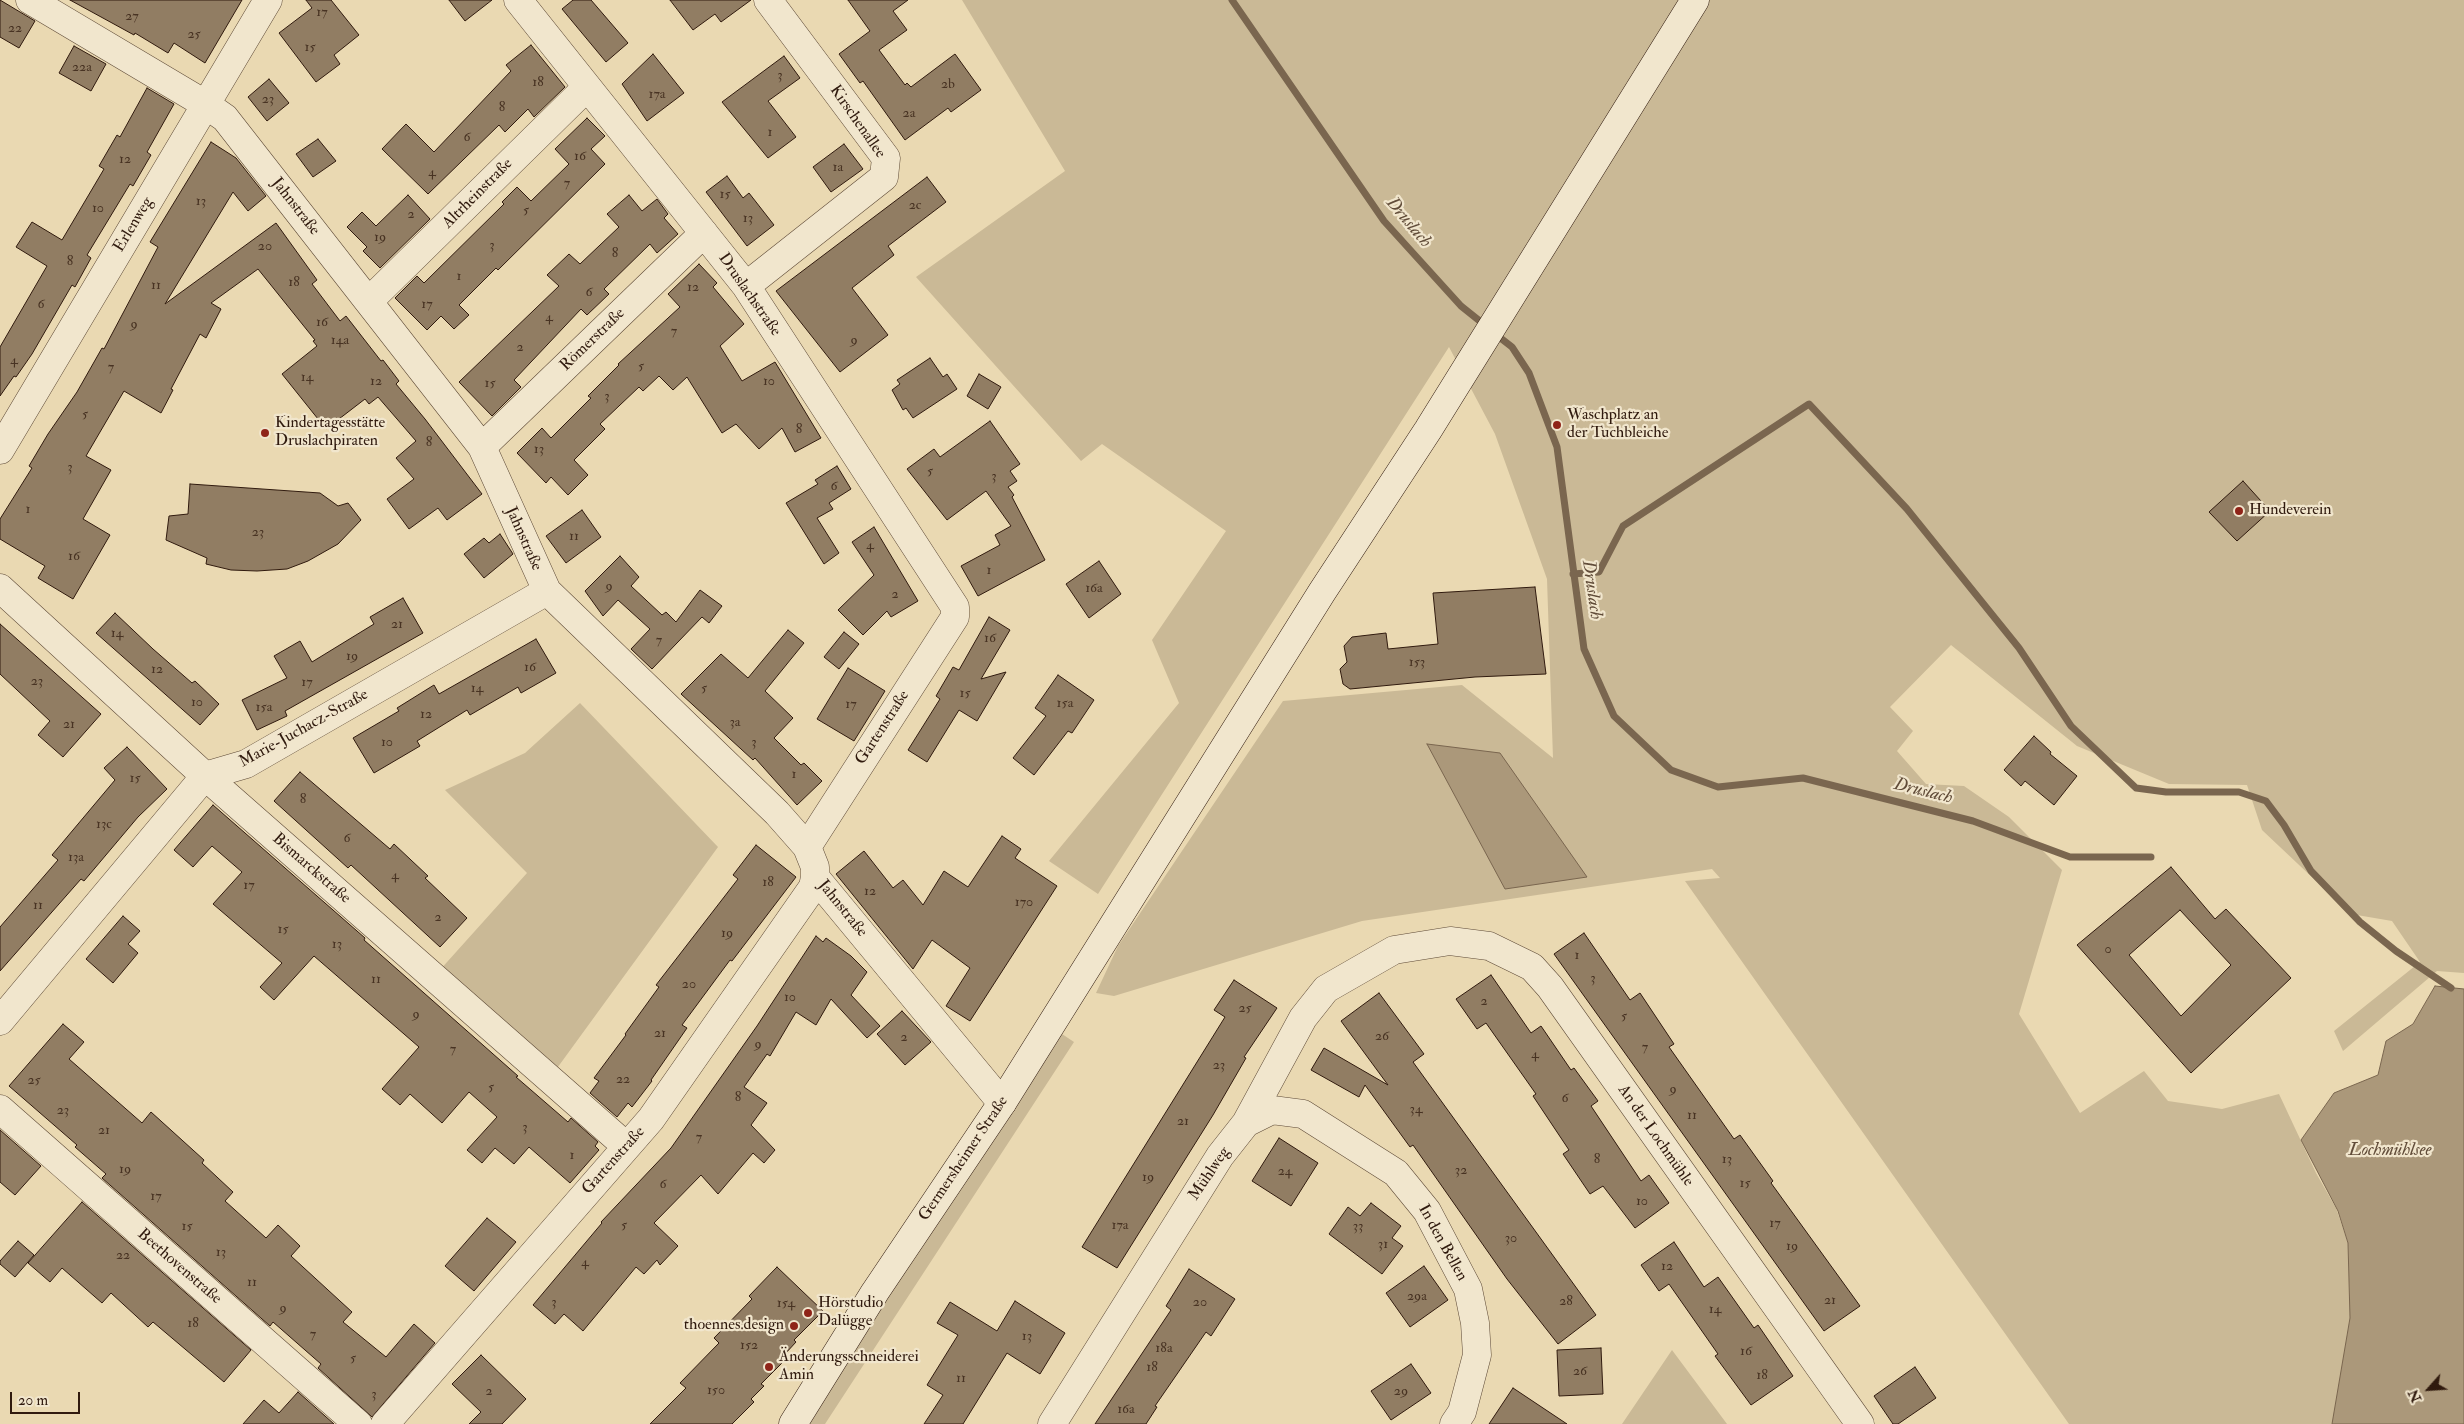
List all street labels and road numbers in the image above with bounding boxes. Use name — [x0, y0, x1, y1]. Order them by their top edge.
street label: Kirschenallee — [825, 82, 889, 162]
street label: Altrheinstraße — [439, 155, 517, 233]
street label: Jahnstraße — [267, 174, 323, 240]
street label: Erlenweg — [110, 194, 158, 256]
street label: Druslachstraße — [713, 250, 785, 340]
street label: Römerstraße — [557, 304, 629, 376]
street label: Jahnstraße — [500, 504, 546, 574]
street label: Marie-Juchacz-Straße — [236, 686, 372, 772]
street label: Gartenstraße — [852, 687, 914, 769]
street label: Bismarckstraße — [268, 830, 354, 908]
street label: Jahnstraße — [813, 877, 871, 941]
street label: An der Lochmühle — [1613, 1082, 1697, 1190]
street label: Germersheimer Straße — [915, 1093, 1013, 1225]
street label: Gartenstraße — [579, 1123, 649, 1199]
street label: Mühlweg — [1185, 1144, 1235, 1204]
street label: In den Bellen — [1413, 1201, 1471, 1285]
street label: Beethovenstraße — [133, 1225, 225, 1309]

